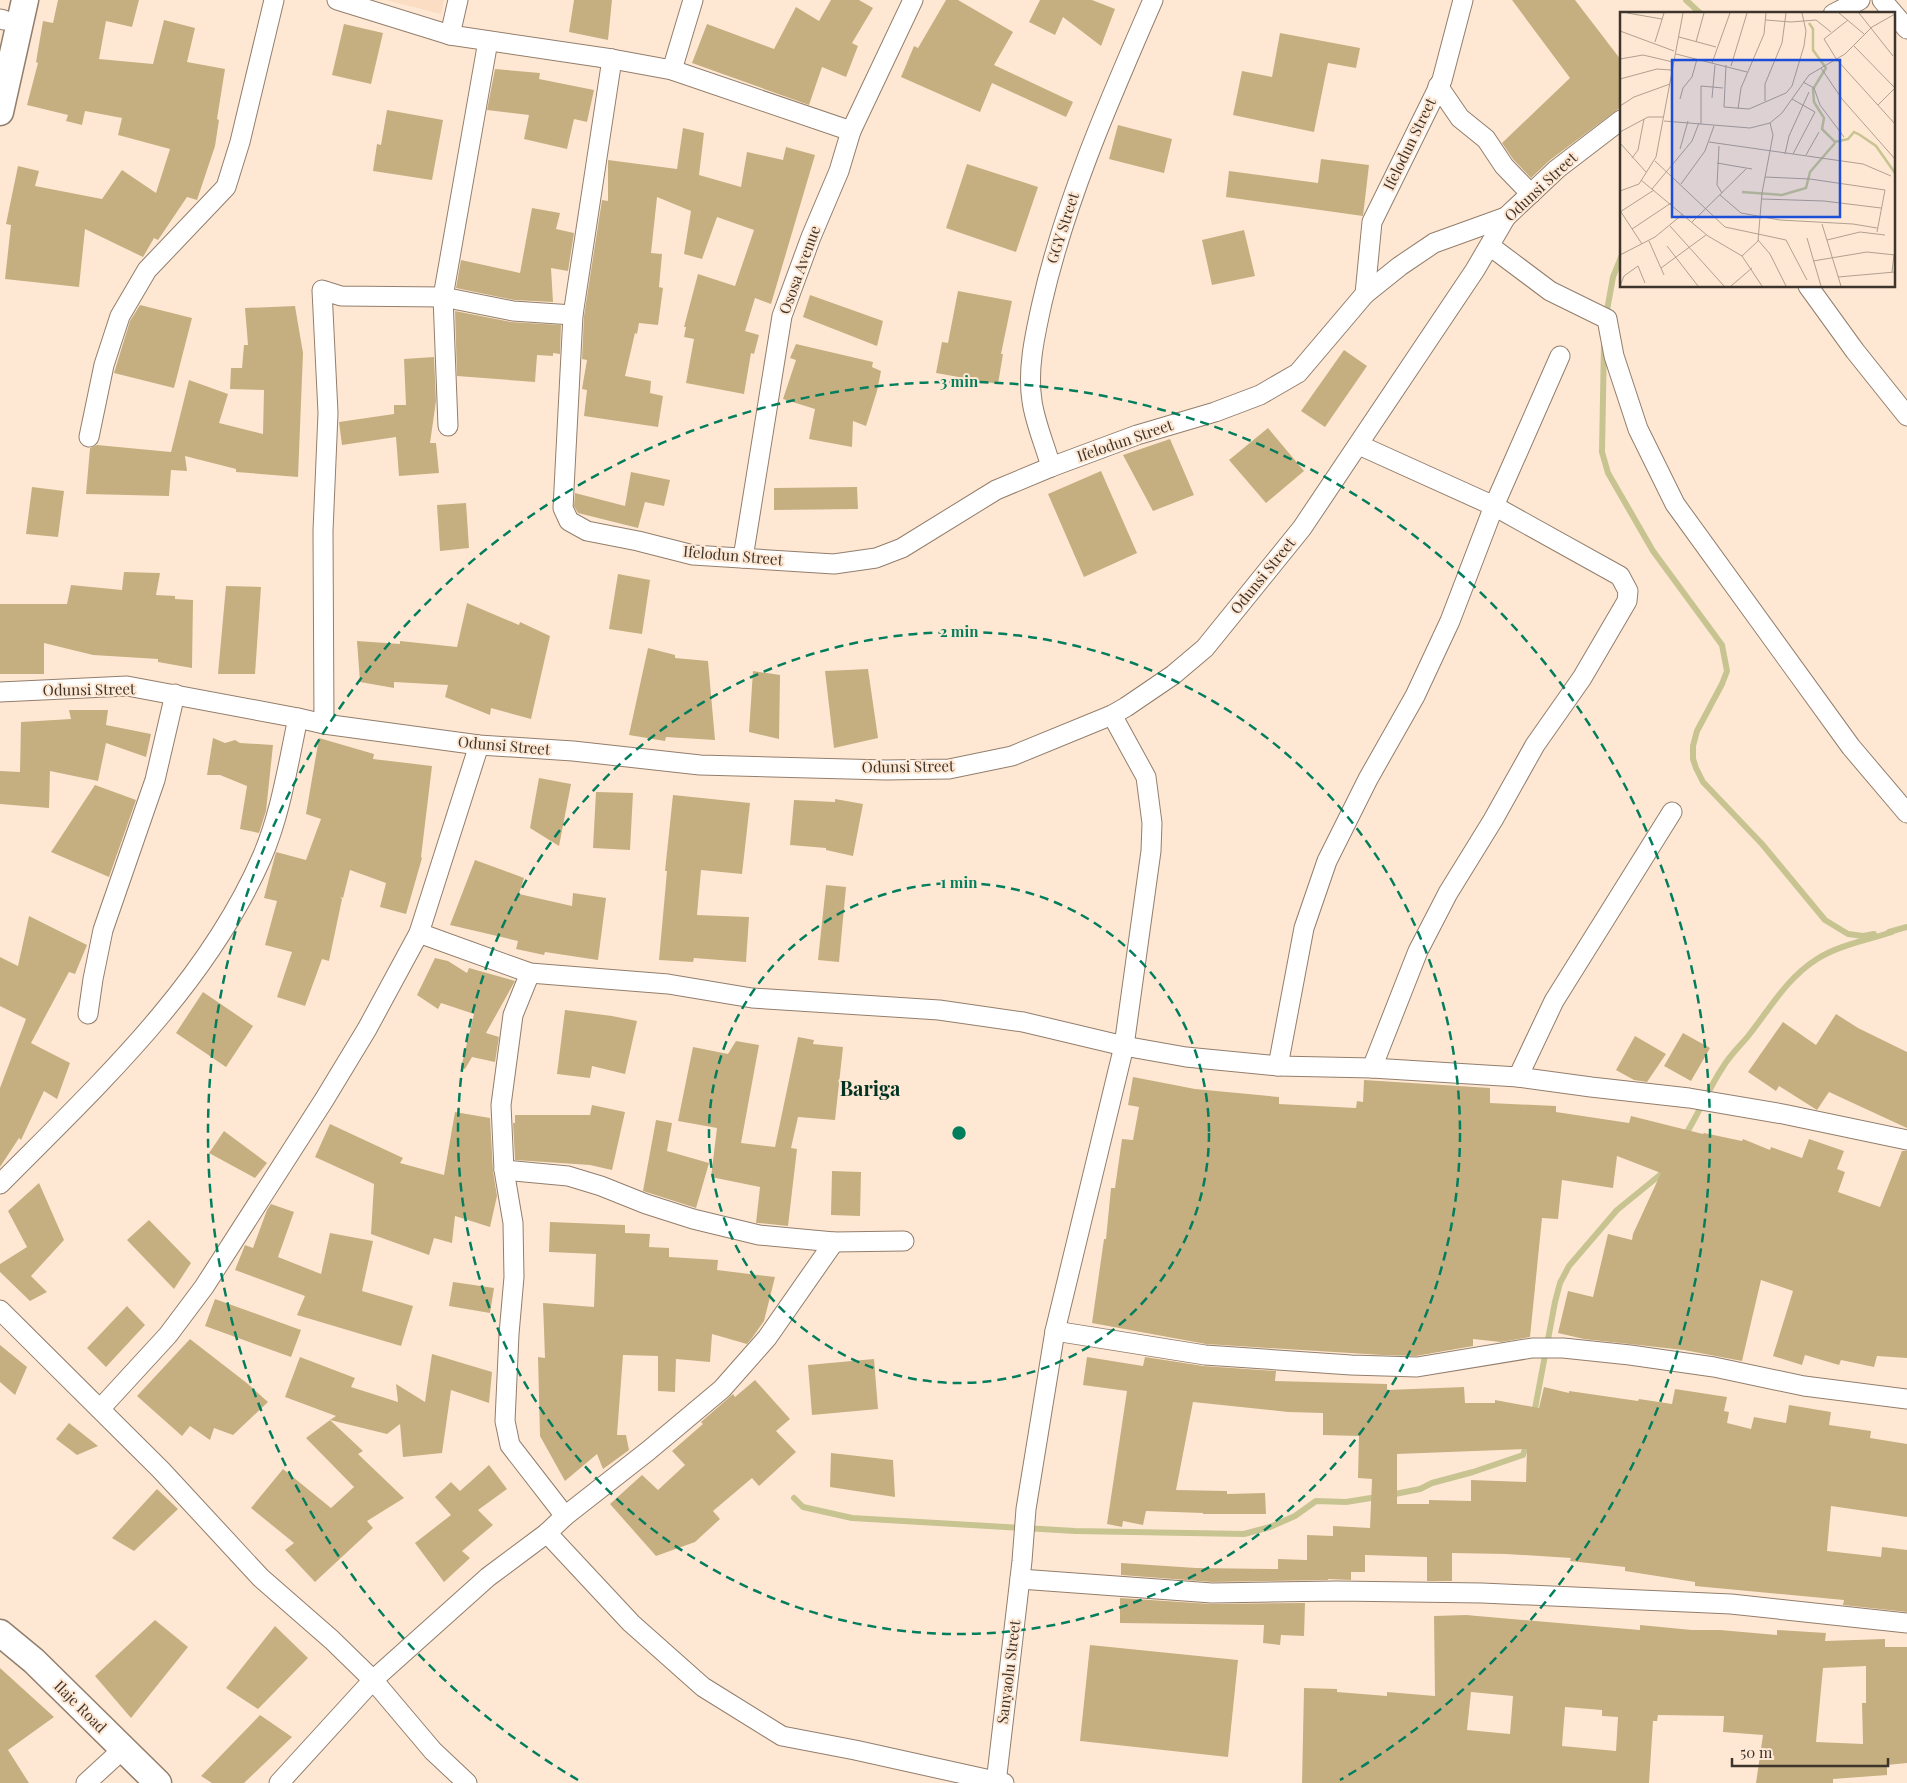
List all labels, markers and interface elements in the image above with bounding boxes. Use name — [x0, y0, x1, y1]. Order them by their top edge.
inset map — [1620, 12, 1894, 288]
street label: Ifelodun Street — [1378, 94, 1440, 193]
street label: Odunsi Street — [1500, 147, 1582, 225]
street label: GGY Street — [1041, 189, 1083, 266]
street label: Ososa Avenue — [774, 223, 824, 317]
text: 3 min — [940, 371, 979, 391]
street label: Ifelodun Street — [1074, 414, 1176, 466]
street label: Odunsi Street — [1225, 533, 1300, 618]
street label: Ifelodun Street — [682, 541, 785, 569]
text: 2 min — [940, 621, 979, 641]
street label: Odunsi Street — [43, 678, 136, 700]
street label: Odunsi Street — [457, 731, 552, 759]
street label: Odunsi Street — [862, 755, 955, 777]
text: 1 min — [941, 872, 978, 892]
district label: Bariga — [840, 1074, 901, 1101]
centre of rings — [950, 1124, 968, 1142]
street label: Sanyaolu Street — [992, 1618, 1024, 1725]
street label: Ilaje Road — [50, 1676, 111, 1737]
scale bar — [1732, 1736, 1888, 1768]
text: 50 m — [1740, 1742, 1773, 1762]

